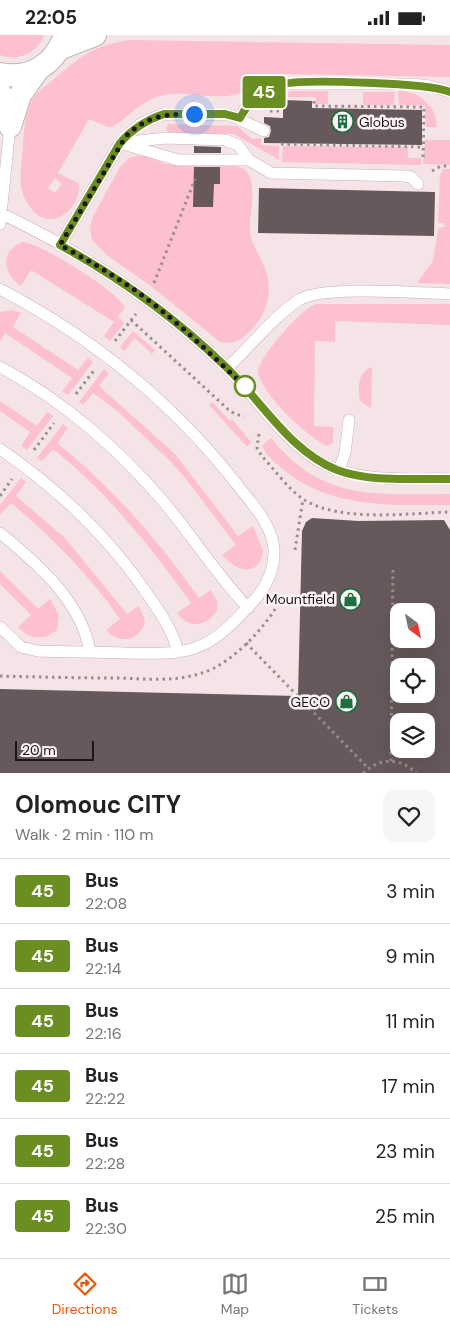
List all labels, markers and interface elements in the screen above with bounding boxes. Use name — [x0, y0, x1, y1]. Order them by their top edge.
text: 22:05 — [25, 5, 77, 30]
line badge: 45 — [242, 76, 286, 108]
text: 45 — [253, 80, 275, 104]
your location — [182, 102, 207, 127]
building icon: Globus — [331, 110, 355, 134]
place label: Globus — [359, 113, 405, 131]
unlabelled marker — [234, 375, 256, 397]
shop icon: Mountfield — [339, 587, 363, 611]
place label: Mountfield — [266, 590, 335, 608]
north arrow — [390, 603, 435, 647]
map controls — [390, 603, 435, 758]
button: locate — [390, 658, 435, 703]
shop icon: GECO — [334, 690, 358, 714]
place label: GECO — [291, 693, 330, 711]
button: layers — [390, 713, 435, 758]
scale bar — [15, 738, 94, 761]
text: 20 m — [22, 741, 56, 759]
text: Olomouc CITY — [15, 789, 181, 820]
button: heart — [383, 790, 435, 842]
text: Walk · 2 min · 110 m — [15, 824, 154, 845]
text: Bus — [85, 868, 119, 893]
text: 45 — [31, 879, 54, 903]
text: 3 min — [386, 879, 435, 904]
text: 22:08 — [85, 893, 127, 914]
text: Bus — [85, 933, 119, 958]
text: 45 — [31, 944, 54, 968]
text: 9 min — [386, 944, 435, 969]
text: 22:14 — [85, 958, 121, 979]
text: Bus — [85, 998, 119, 1023]
text: 45 — [31, 1009, 54, 1033]
text: 11 min — [386, 1009, 435, 1034]
text: 22:16 — [85, 1023, 122, 1044]
text: Bus — [85, 1063, 119, 1088]
text: 45 — [31, 1074, 54, 1098]
text: 17 min — [381, 1074, 435, 1099]
text: 22:22 — [85, 1088, 125, 1109]
text: Bus — [85, 1128, 119, 1153]
text: 45 — [31, 1139, 54, 1163]
text: 23 min — [375, 1139, 435, 1164]
text: 22:28 — [85, 1153, 125, 1174]
text: Bus — [85, 1193, 119, 1218]
text: 45 — [31, 1204, 54, 1228]
text: 25 min — [375, 1204, 435, 1229]
text: 22:30 — [85, 1218, 127, 1239]
tab: Directions — [52, 1270, 118, 1318]
tab: Map — [221, 1270, 249, 1318]
tab: Tickets — [352, 1270, 398, 1318]

